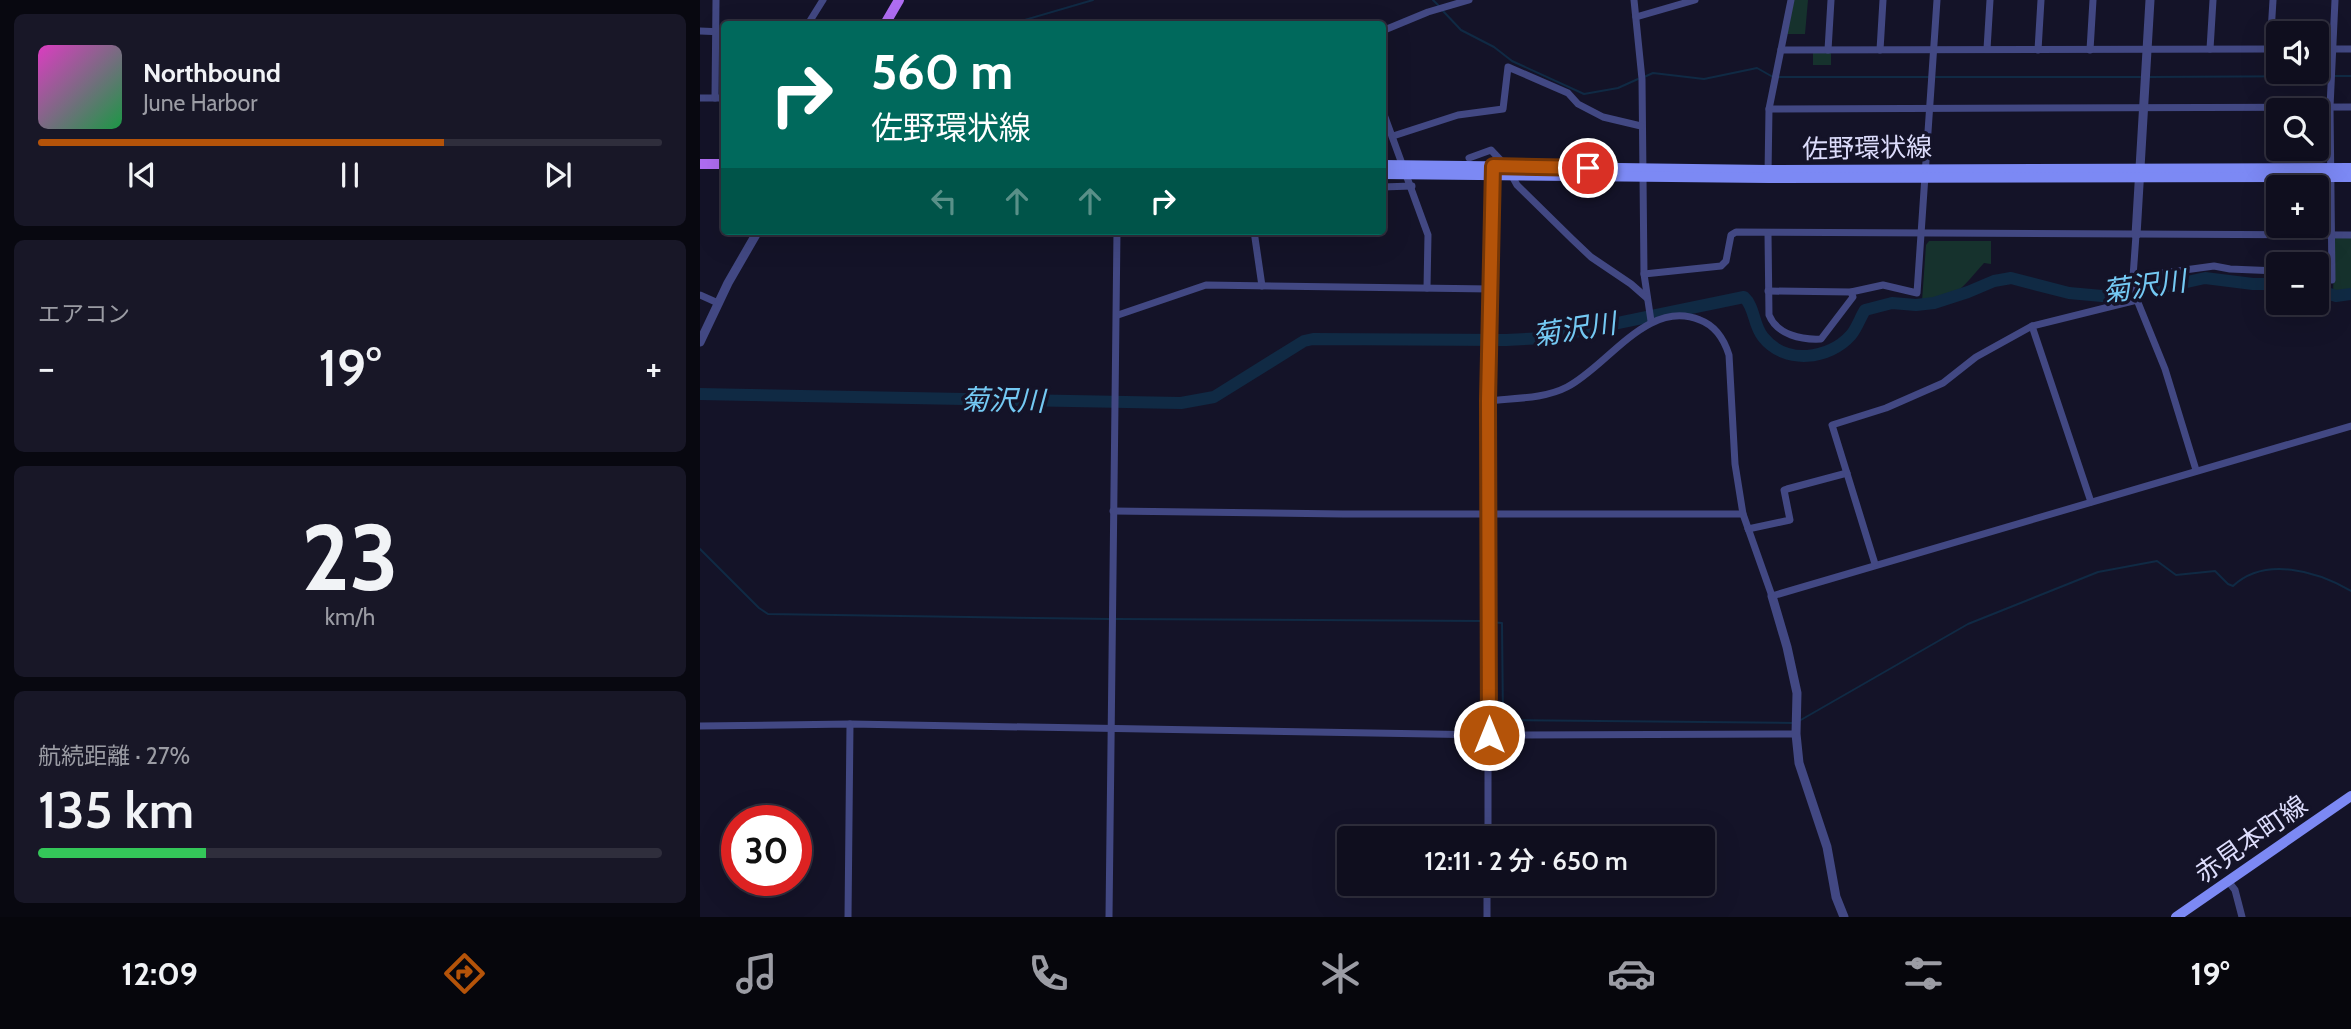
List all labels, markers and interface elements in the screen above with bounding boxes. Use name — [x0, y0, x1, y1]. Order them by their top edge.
map controls — [2266, 21, 2329, 315]
button: sound — [2266, 21, 2329, 84]
text: 560 m — [871, 42, 1013, 101]
icon: right — [756, 49, 847, 140]
text: Northbound — [143, 57, 281, 89]
text: June Harbor — [143, 89, 257, 117]
button: search — [2266, 98, 2329, 161]
text: 佐野環状線 — [871, 108, 1031, 147]
street label: 佐野環状線 — [1802, 131, 1932, 165]
pin — [1558, 138, 1618, 198]
icon: arrive — [1569, 149, 1607, 187]
icon: previous — [123, 156, 161, 194]
icon: pause — [331, 156, 369, 194]
icon: next — [539, 156, 577, 194]
button: + — [2266, 175, 2329, 238]
icon: left — [925, 182, 963, 220]
icon: ahead — [998, 182, 1036, 220]
icon: ahead — [1071, 182, 1109, 220]
icon: right — [1144, 182, 1182, 220]
button: − — [2266, 252, 2329, 315]
water label: 菊沢川 — [2100, 263, 2191, 309]
text: エアコン — [38, 300, 130, 328]
water label: 菊沢川 — [1530, 305, 1621, 352]
text: 19° — [319, 336, 381, 399]
text: − — [38, 344, 55, 391]
text: + — [645, 344, 662, 391]
water label: 菊沢川 — [961, 382, 1048, 418]
text: 23 — [301, 502, 399, 613]
text: km/h — [325, 603, 375, 631]
position arrow — [1452, 698, 1526, 772]
text: 航続距離 · 27% — [38, 742, 190, 770]
text: 135 km — [38, 778, 194, 841]
street label: 赤見本町線 — [2189, 789, 2313, 889]
speed limit sign: 30 — [721, 805, 812, 896]
text: 12:11 · 2 分 · 650 m — [1424, 845, 1628, 877]
icon: directions — [440, 949, 489, 998]
icon: music — [732, 949, 781, 998]
icon: phone — [1024, 949, 1073, 998]
icon: climate — [1316, 949, 1365, 998]
icon: car — [1607, 949, 1656, 998]
icon: filters — [1899, 949, 1948, 998]
text: 12:09 — [121, 954, 198, 993]
text: 19° — [2191, 954, 2230, 993]

